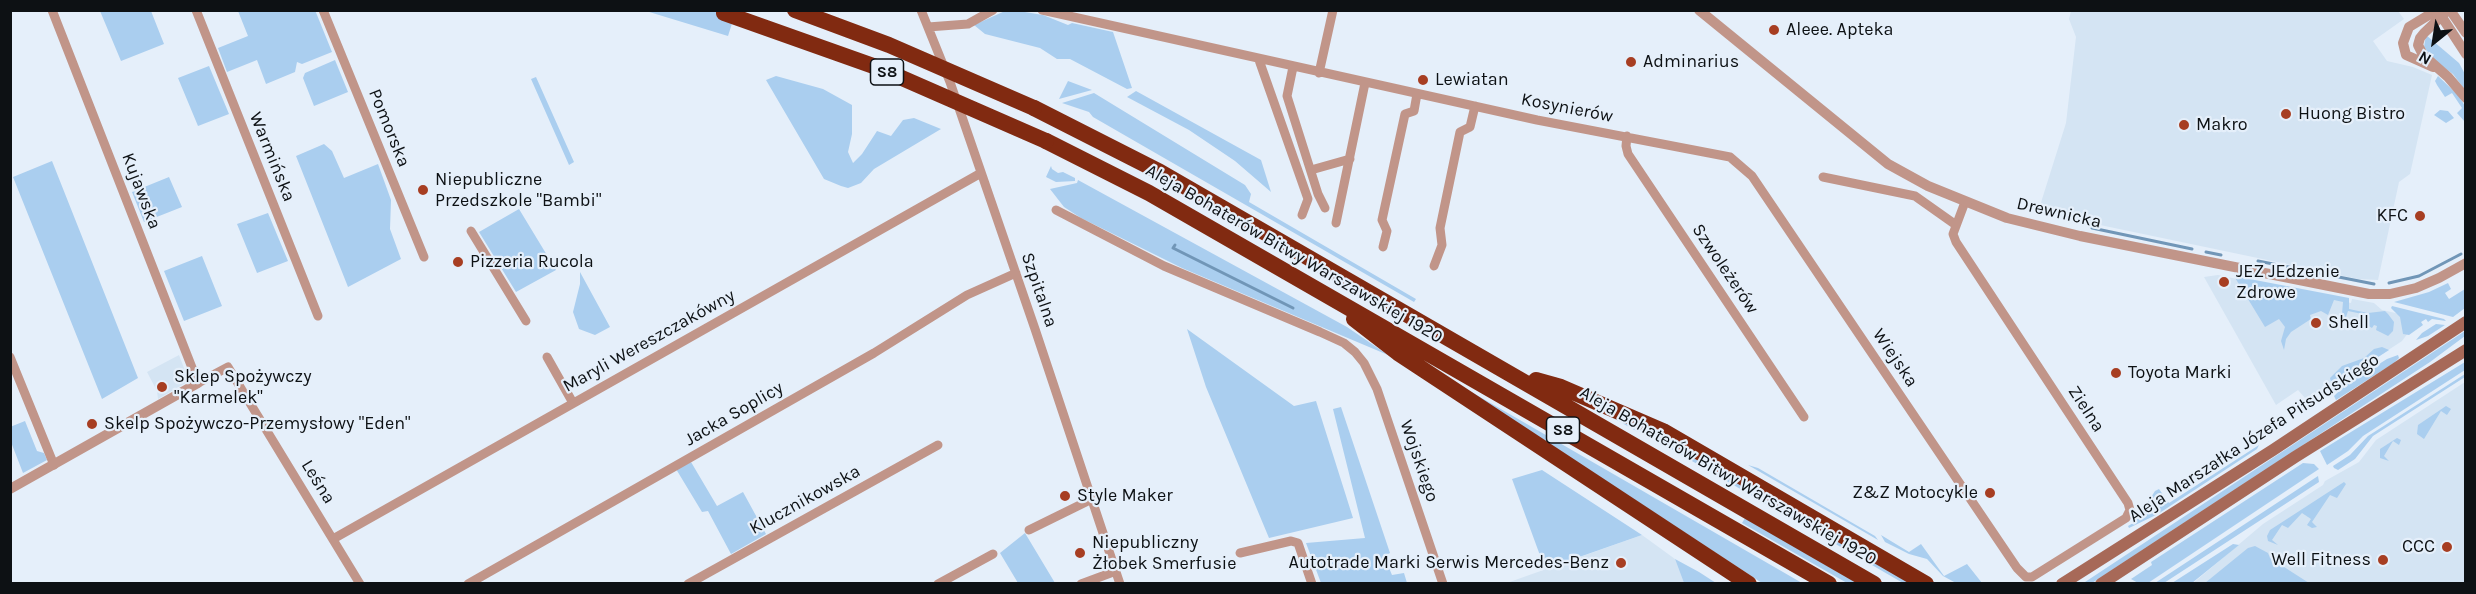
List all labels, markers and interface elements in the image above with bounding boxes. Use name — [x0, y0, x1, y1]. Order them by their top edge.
north arrow — [2404, 12, 2464, 72]
place label: Aleee. Apteka — [1786, 19, 1894, 41]
marker: Aleee. Apteka — [1767, 23, 1781, 37]
text: N — [2415, 47, 2434, 69]
place label: Adminarius — [1643, 51, 1739, 73]
marker: Adminarius — [1624, 55, 1638, 69]
road number: S8 — [870, 59, 904, 85]
place label: Lewiatan — [1435, 69, 1509, 91]
marker: Lewiatan — [1416, 73, 1430, 87]
street label: Pomorska — [364, 86, 414, 170]
street label: Kosynierów — [1519, 89, 1615, 127]
place label: Huong Bistro — [2298, 103, 2405, 125]
marker: Huong Bistro — [2279, 107, 2293, 121]
street label: Warmińska — [244, 109, 300, 205]
place label: Makro — [2196, 114, 2248, 136]
marker: Makro — [2177, 118, 2191, 132]
street label: Kujawska — [117, 150, 165, 232]
street label: Aleja Bohaterów Bitwy Warszawskiej 1920 — [1142, 160, 1446, 348]
place label: Niepubliczne Przedszkole "Bambi" — [435, 169, 601, 212]
marker: Niepubliczne Przedszkole "Bambi" — [416, 183, 430, 197]
street label: Drewnicka — [2015, 193, 2103, 233]
place label: KFC — [2377, 205, 2408, 227]
marker: KFC — [2413, 209, 2427, 223]
street label: Szwoleżerów — [1687, 220, 1763, 318]
street label: Szpitalna — [1016, 250, 1062, 330]
place label: Pizzeria Rucola — [470, 251, 594, 273]
marker: Pizzeria Rucola — [451, 255, 465, 269]
place label: JEZ JEdzenie Zdrowe — [2236, 261, 2340, 304]
marker: JEZ JEdzenie Zdrowe — [2217, 275, 2231, 289]
street label: Maryli Wereszczakówny — [559, 285, 739, 397]
place label: Shell — [2328, 312, 2369, 334]
marker: Shell — [2309, 316, 2323, 330]
street label: Wiejska — [1868, 325, 1922, 391]
street label: Aleja Marszałka Józefa Piłsudskiego — [2125, 349, 2383, 527]
place label: Toyota Marki — [2128, 362, 2232, 384]
place label: Sklep Spożywczy "Karmelek" — [174, 366, 312, 409]
marker: Toyota Marki — [2109, 366, 2123, 380]
street label: Jacka Soplicy — [681, 377, 787, 451]
marker: Sklep Spożywczy "Karmelek" — [155, 380, 169, 394]
street label: Aleja Bohaterów Bitwy Warszawskiej 1920 — [1576, 382, 1880, 570]
street label: Zielna — [2063, 382, 2109, 436]
place label: Skelp Spożywczo-Przemysłowy "Eden" — [104, 413, 411, 435]
marker: Skelp Spożywczo-Przemysłowy "Eden" — [85, 417, 99, 431]
street label: Wojskiego — [1395, 417, 1443, 505]
road number: S8 — [1546, 417, 1580, 443]
street label: Leśna — [296, 456, 340, 508]
street label: Klucznikowska — [746, 461, 864, 539]
place label: Z&Z Motocykle — [1852, 482, 1978, 504]
place label: Style Maker — [1077, 485, 1173, 507]
marker: Z&Z Motocykle — [1983, 486, 1997, 500]
marker: Style Maker — [1058, 489, 1072, 503]
place label: Niepubliczny Żłobek Smerfusie — [1092, 532, 1236, 574]
place label: CCC — [2402, 536, 2435, 558]
marker: CCC — [2440, 540, 2454, 554]
marker: Niepubliczny Żłobek Smerfusie — [1073, 546, 1087, 560]
place label: Well Fitness — [2271, 549, 2371, 571]
place label: Autotrade Marki Serwis Mercedes-Benz — [1289, 552, 1609, 574]
marker: Well Fitness — [2376, 553, 2390, 567]
marker: Autotrade Marki Serwis Mercedes-Benz — [1614, 556, 1628, 570]

